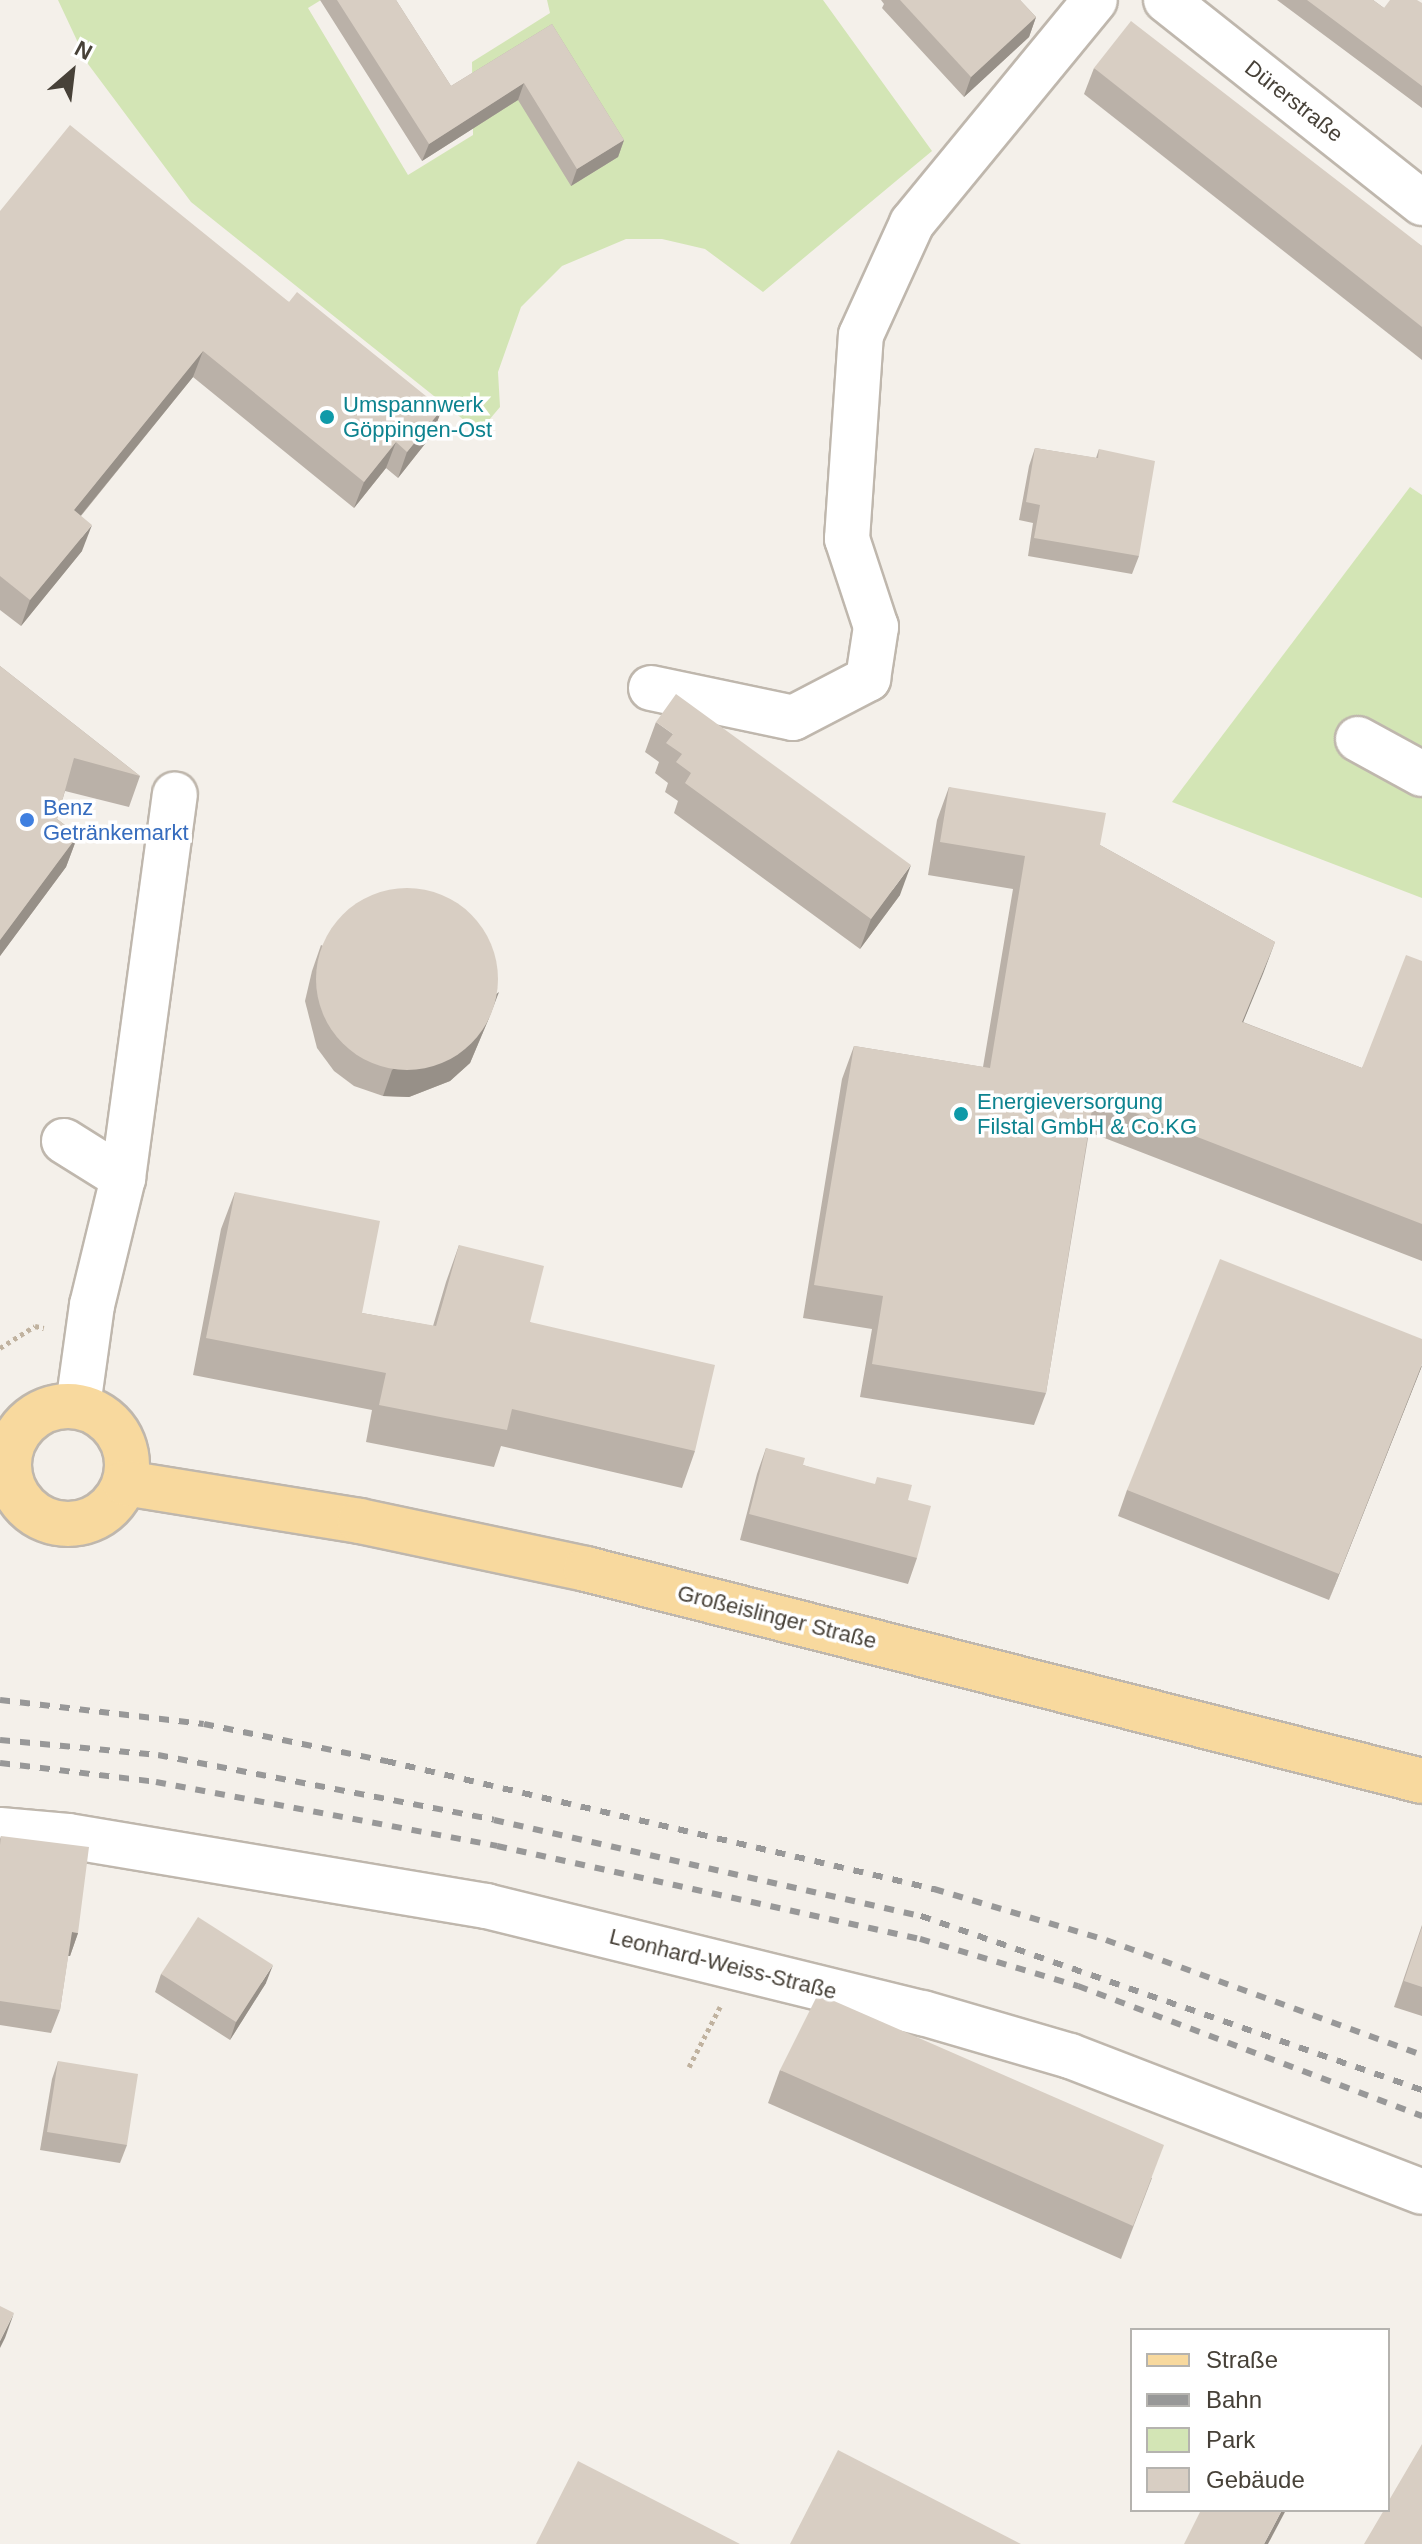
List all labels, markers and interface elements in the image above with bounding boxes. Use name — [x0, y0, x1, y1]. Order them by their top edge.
north arrow — [32, 32, 112, 112]
text: N — [71, 36, 96, 65]
street label: Dürerstraße — [1240, 54, 1348, 148]
place label: Umspannwerk Göppingen-Ost — [343, 391, 492, 442]
marker: Umspannwerk Göppingen-Ost — [318, 408, 336, 426]
place label: Benz Getränkemarkt — [43, 794, 188, 846]
marker: Benz Getränkemarkt — [18, 811, 36, 829]
place label: Energieversorgung Filstal GmbH & Co.KG — [977, 1088, 1197, 1140]
marker: Energieversorgung Filstal GmbH & Co.KG — [952, 1105, 970, 1123]
street label: Großeislinger Straße — [675, 1579, 879, 1655]
street label: Leonhard-Weiss-Straße — [607, 1923, 839, 2005]
legend — [1130, 2328, 1390, 2512]
text: Straße — [1206, 2346, 1278, 2373]
text: Bahn — [1206, 2386, 1262, 2413]
text: Park — [1206, 2426, 1255, 2453]
text: Gebäude — [1206, 2466, 1305, 2493]

